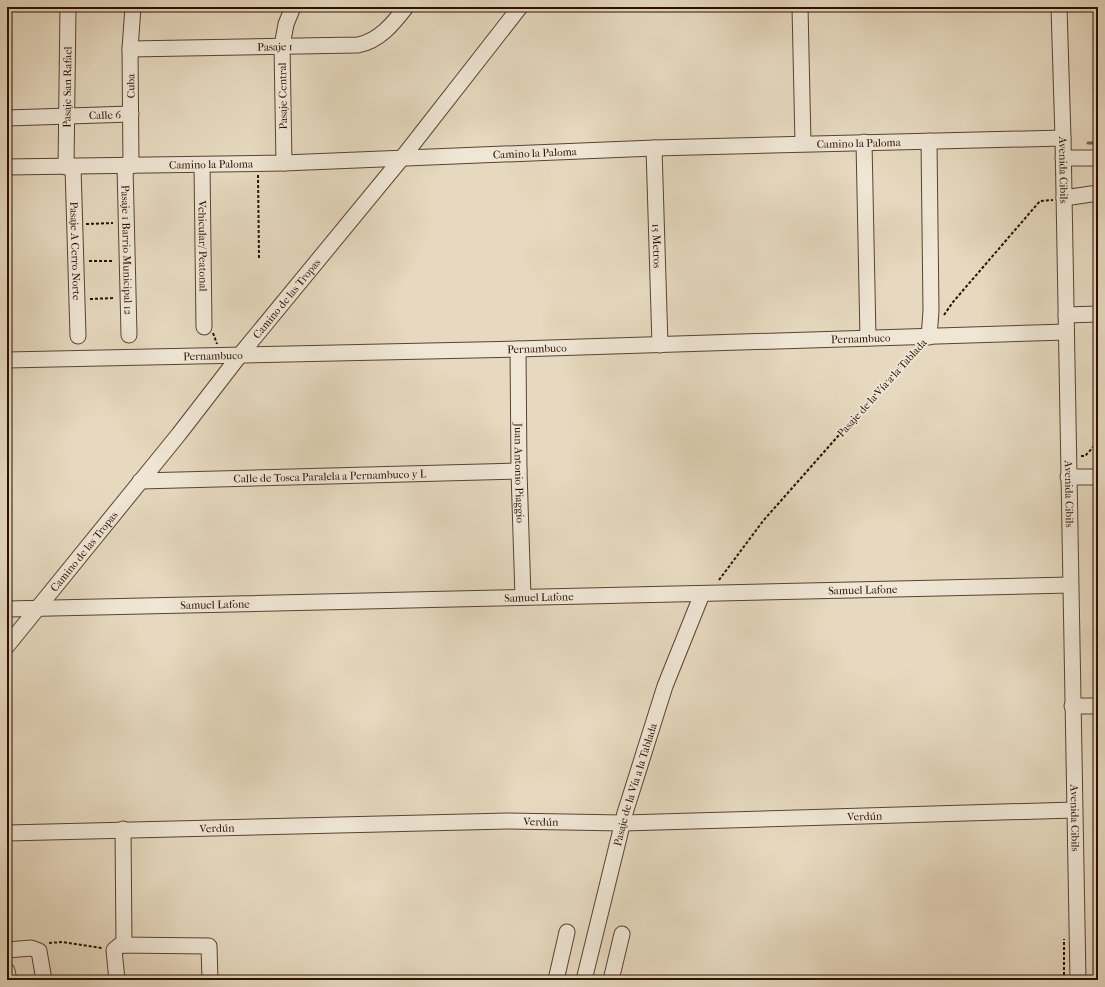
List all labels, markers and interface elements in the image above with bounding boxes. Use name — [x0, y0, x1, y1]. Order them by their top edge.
street label: Pasaje 1 — [257, 40, 293, 53]
street label: Pasaje San Rafael — [60, 46, 74, 128]
street label: Pasaje Central — [276, 62, 290, 130]
street label: Cuba — [124, 73, 138, 98]
street label: Calle 6 — [89, 108, 121, 122]
street label: Camino la Paloma — [816, 135, 902, 151]
street label: Avenida Cibils — [1056, 135, 1071, 204]
street label: Camino la Paloma — [492, 145, 578, 161]
street label: Camino la Paloma — [169, 157, 254, 171]
street label: Pasaje 1 Barrio Municipal 12 — [119, 185, 135, 316]
street label: Vehicular/ Peatonal — [196, 199, 210, 292]
street label: Pasaje A Cerro Norte — [68, 201, 83, 301]
street label: 15 Metros — [650, 223, 664, 268]
street label: Camino de las Tropas — [250, 256, 323, 341]
street label: Pernambuco — [831, 331, 891, 346]
street label: Pasaje de la Vía a la Tablada — [834, 336, 930, 440]
street label: Pernambuco — [507, 341, 567, 356]
street label: Pernambuco — [183, 348, 243, 363]
street label: Juan Antonio Piaggio — [512, 422, 527, 524]
street label: Avenida Cibils — [1062, 459, 1076, 528]
street label: Calle de Tosca Paralela a Pernambuco y L — [233, 467, 427, 485]
street label: Camino de las Tropas — [47, 509, 120, 594]
street label: Samuel Lafone — [828, 582, 898, 597]
street label: Samuel Lafone — [504, 590, 574, 604]
street label: Samuel Lafone — [180, 597, 250, 612]
street label: Pasaje de la Vía a la Tablada — [611, 721, 660, 847]
street label: Avenida Cibils — [1068, 783, 1082, 852]
street label: Verdún — [846, 809, 883, 823]
street label: Verdún — [522, 815, 559, 828]
street label: Verdún — [198, 821, 235, 835]

